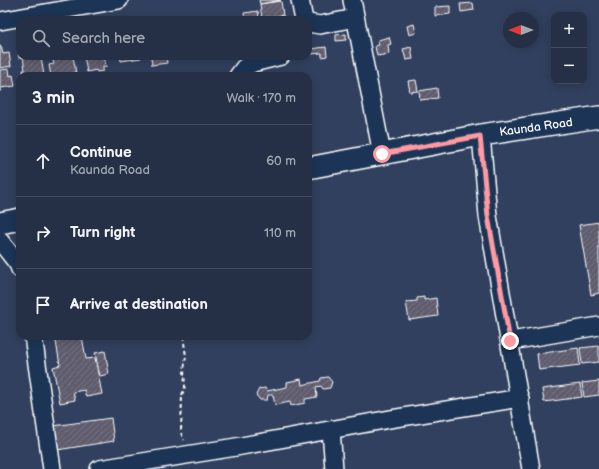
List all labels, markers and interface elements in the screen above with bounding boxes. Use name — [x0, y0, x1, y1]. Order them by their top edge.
north arrow — [503, 12, 539, 48]
map controls — [551, 12, 587, 84]
button: + — [551, 12, 587, 48]
search box — [16, 16, 312, 60]
icon: search — [30, 27, 52, 49]
text: Search here — [62, 29, 145, 48]
button: − — [551, 48, 587, 84]
text: 3 min — [32, 88, 75, 108]
text: Walk · 170 m — [226, 90, 296, 106]
street label: Kaunda Road — [498, 115, 574, 140]
text: Continue — [70, 143, 132, 162]
route start — [373, 145, 391, 163]
icon: ahead — [32, 150, 54, 172]
text: 60 m — [266, 153, 296, 169]
text: Kaunda Road — [70, 162, 150, 178]
icon: right — [32, 222, 54, 244]
text: Turn right — [70, 223, 135, 242]
text: 110 m — [264, 225, 296, 241]
icon: arrive — [32, 294, 54, 316]
text: Arrive at destination — [70, 295, 208, 314]
route end — [501, 332, 519, 350]

